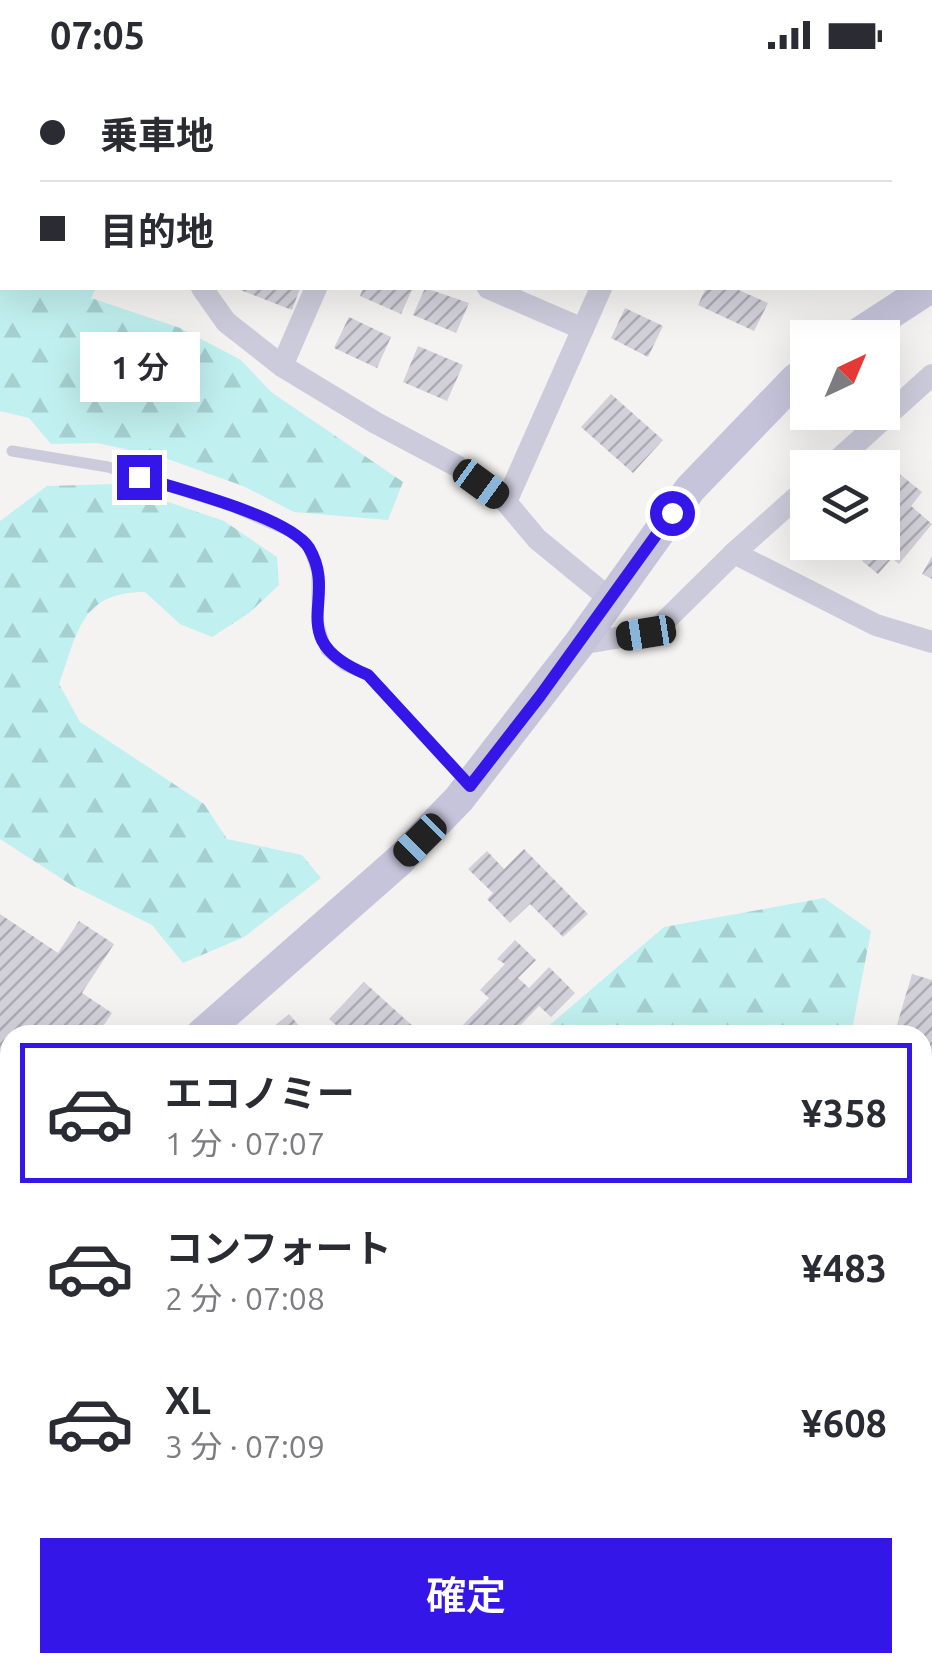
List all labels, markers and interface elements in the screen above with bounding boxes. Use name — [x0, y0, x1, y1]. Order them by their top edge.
text: 07:05 — [50, 14, 145, 56]
text: 乗車地 — [100, 114, 214, 156]
text: 目的地 — [100, 210, 214, 252]
north arrow — [790, 320, 900, 430]
map controls — [790, 320, 900, 560]
callout: 1 分 — [79, 332, 199, 402]
text: 1 分 — [111, 349, 169, 385]
button: layers — [790, 450, 900, 560]
car — [448, 454, 514, 514]
route end — [117, 455, 162, 500]
route start — [650, 491, 695, 536]
car — [614, 613, 678, 653]
car — [388, 808, 452, 872]
icon: car — [45, 1068, 135, 1158]
text: エコノミー — [165, 1072, 355, 1114]
text: ¥358 — [801, 1092, 887, 1134]
text: 1 分 · 07:07 — [165, 1125, 325, 1161]
icon: car — [45, 1223, 135, 1313]
text: コンフォート — [165, 1227, 392, 1269]
text: ¥483 — [801, 1247, 887, 1289]
text: 2 分 · 07:08 — [165, 1280, 325, 1316]
icon: car — [45, 1378, 135, 1468]
text: XL — [165, 1379, 211, 1421]
text: ¥608 — [801, 1402, 887, 1444]
text: 3 分 · 07:09 — [165, 1428, 325, 1464]
button: 確定 — [40, 1538, 892, 1653]

